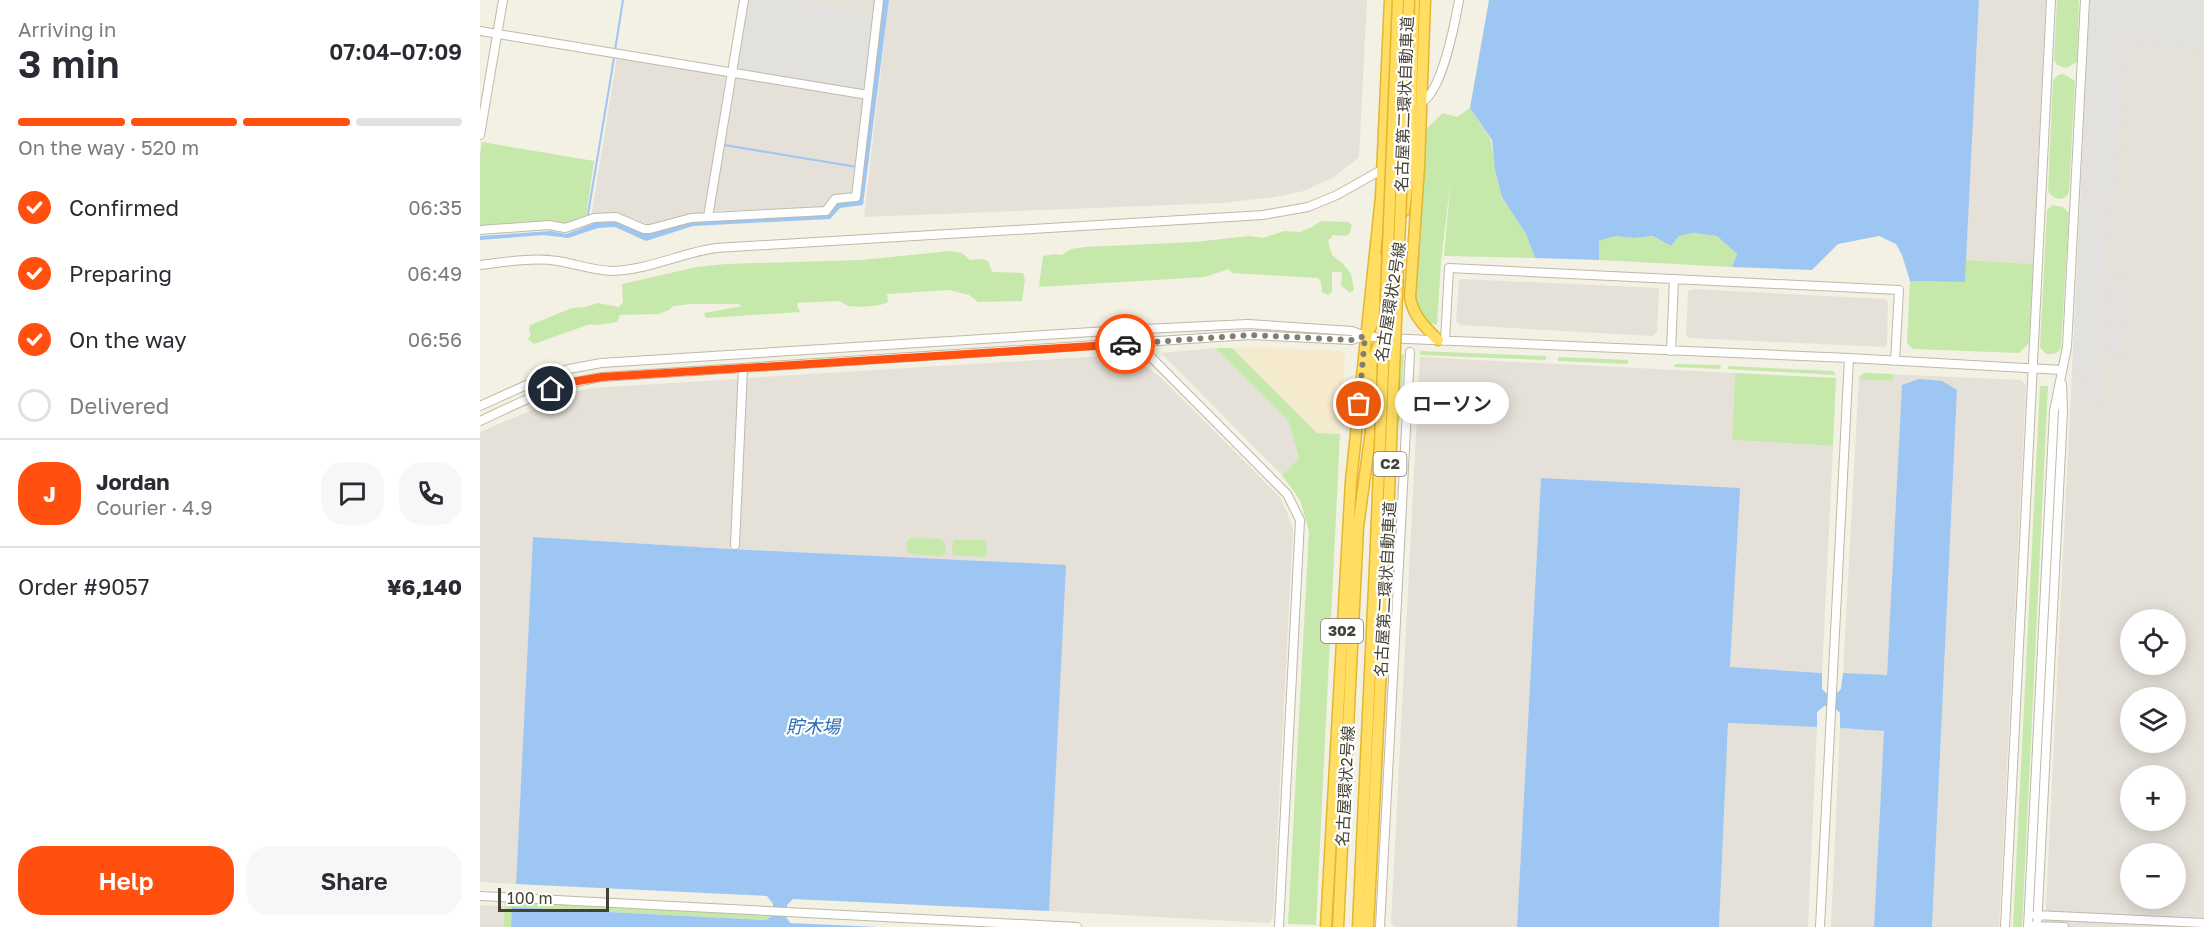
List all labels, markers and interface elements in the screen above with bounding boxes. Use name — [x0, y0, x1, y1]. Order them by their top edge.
street label: 名古屋第二環状自動車道 — [1391, 16, 1417, 192]
text: Arriving in — [18, 17, 116, 41]
text: 07:04–07:09 — [329, 38, 462, 65]
text: 3 min — [18, 40, 120, 87]
text: On the way · 520 m — [18, 135, 199, 159]
icon: check — [18, 191, 51, 224]
text: Confirmed — [69, 194, 179, 221]
text: 06:35 — [408, 195, 462, 219]
street label: 名古屋環状2号線 — [1371, 241, 1409, 363]
icon: check — [18, 257, 51, 290]
text: Preparing — [69, 260, 172, 287]
text: 06:49 — [407, 261, 462, 285]
courier — [1095, 314, 1155, 374]
icon: check — [18, 323, 51, 356]
text: On the way — [69, 326, 187, 353]
text: 06:56 — [408, 327, 462, 351]
icon: car — [1109, 328, 1142, 361]
pin — [525, 363, 576, 414]
icon: home — [534, 372, 567, 405]
pin — [1333, 378, 1384, 429]
callout: ローソン — [1395, 383, 1509, 425]
icon: bag — [1342, 387, 1375, 420]
text: ローソン — [1412, 391, 1492, 415]
text: Delivered — [69, 392, 169, 419]
road number: C2 — [1374, 452, 1406, 476]
button: chat — [321, 462, 384, 525]
button: phone — [399, 462, 462, 525]
text: Jordan — [96, 468, 170, 495]
text: J — [43, 480, 56, 507]
text: Courier · 4.9 — [96, 495, 213, 519]
street label: 名古屋第二環状自動車道 — [1370, 501, 1400, 677]
text: Order #9057 — [18, 573, 149, 600]
text: ¥6,140 — [387, 573, 462, 600]
map controls — [2120, 609, 2186, 909]
button: locate — [2120, 609, 2186, 675]
road number: 302 — [1321, 619, 1363, 643]
button: layers — [2120, 687, 2186, 753]
water label: 貯木場 — [786, 715, 842, 737]
street label: 名古屋環状2号線 — [1332, 725, 1358, 847]
button: + — [2120, 765, 2186, 831]
button: − — [2120, 843, 2186, 909]
button: Help — [18, 846, 234, 915]
button: Share — [246, 846, 462, 915]
scale bar — [498, 885, 609, 912]
text: 100 m — [507, 888, 553, 908]

